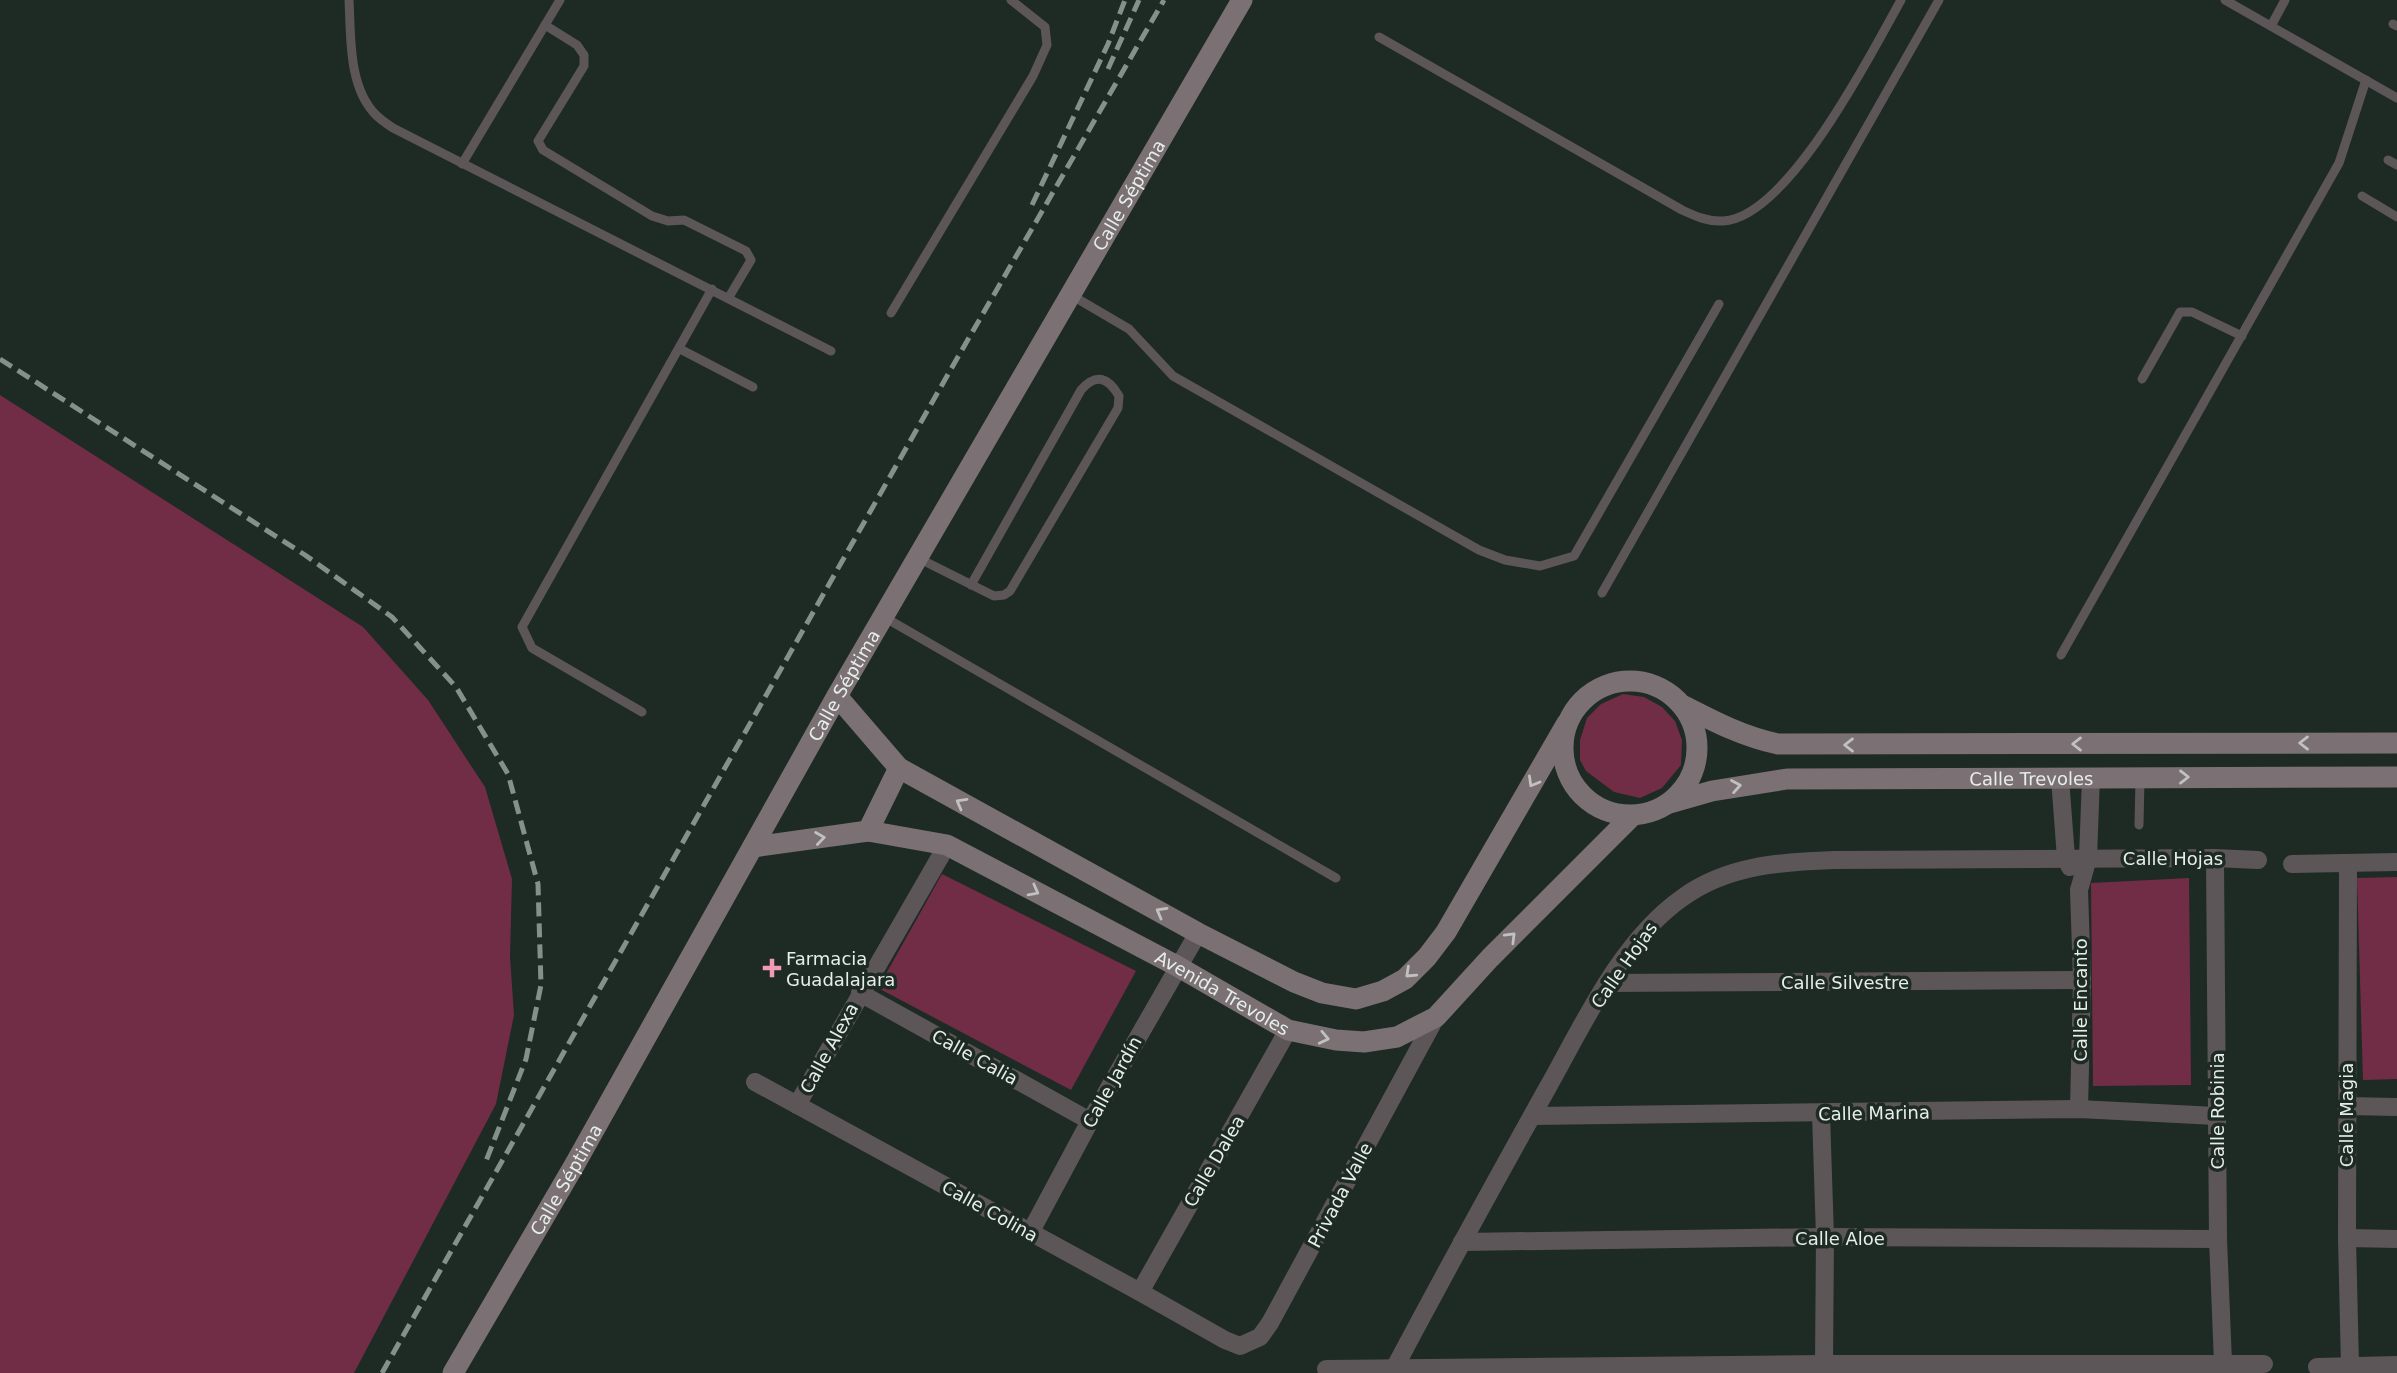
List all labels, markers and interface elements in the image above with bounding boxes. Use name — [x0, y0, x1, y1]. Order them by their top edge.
street label: Calle Séptima — [1088, 136, 1169, 254]
street label: Calle Séptima — [803, 626, 884, 745]
one-way arrow — [2299, 735, 2309, 751]
one-way arrow — [2071, 736, 2082, 752]
one-way arrow — [1844, 737, 1854, 753]
street label: Calle Trevoles — [1969, 767, 2093, 789]
one-way arrow — [2179, 769, 2189, 785]
one-way arrow — [1528, 774, 1541, 787]
one-way arrow — [1730, 780, 1742, 795]
one-way arrow — [956, 798, 969, 811]
one-way arrow — [814, 830, 826, 845]
street label: Calle Hojas — [2123, 848, 2223, 869]
one-way arrow — [1027, 883, 1040, 897]
one-way arrow — [1155, 907, 1168, 920]
street label: Calle Hojas — [1587, 918, 1661, 1012]
one-way arrow — [1503, 933, 1515, 945]
street label: Calle Encanto — [2070, 938, 2091, 1062]
street label: Avenida Trevoles — [1152, 946, 1293, 1039]
place label: Farmacia Guadalajara — [786, 948, 895, 990]
marker: Farmacia Guadalajara — [764, 960, 780, 976]
one-way arrow — [1405, 965, 1418, 977]
street label: Calle Silvestre — [1781, 972, 1909, 993]
street label: Calle Alexa — [796, 999, 862, 1097]
street label: Calle Calia — [928, 1025, 1022, 1089]
one-way arrow — [1318, 1029, 1330, 1044]
street label: Calle Jardín — [1078, 1032, 1146, 1132]
street label: Calle Robinia — [2207, 1053, 2228, 1169]
street label: Calle Magia — [2336, 1063, 2357, 1167]
street label: Calle Marina — [1818, 1102, 1930, 1124]
street label: Calle Dalea — [1179, 1111, 1249, 1211]
street label: Calle Séptima — [525, 1120, 606, 1239]
street label: Privada Valle — [1304, 1139, 1376, 1251]
street label: Calle Colina — [938, 1176, 1042, 1246]
street label: Calle Aloe — [1795, 1228, 1885, 1249]

